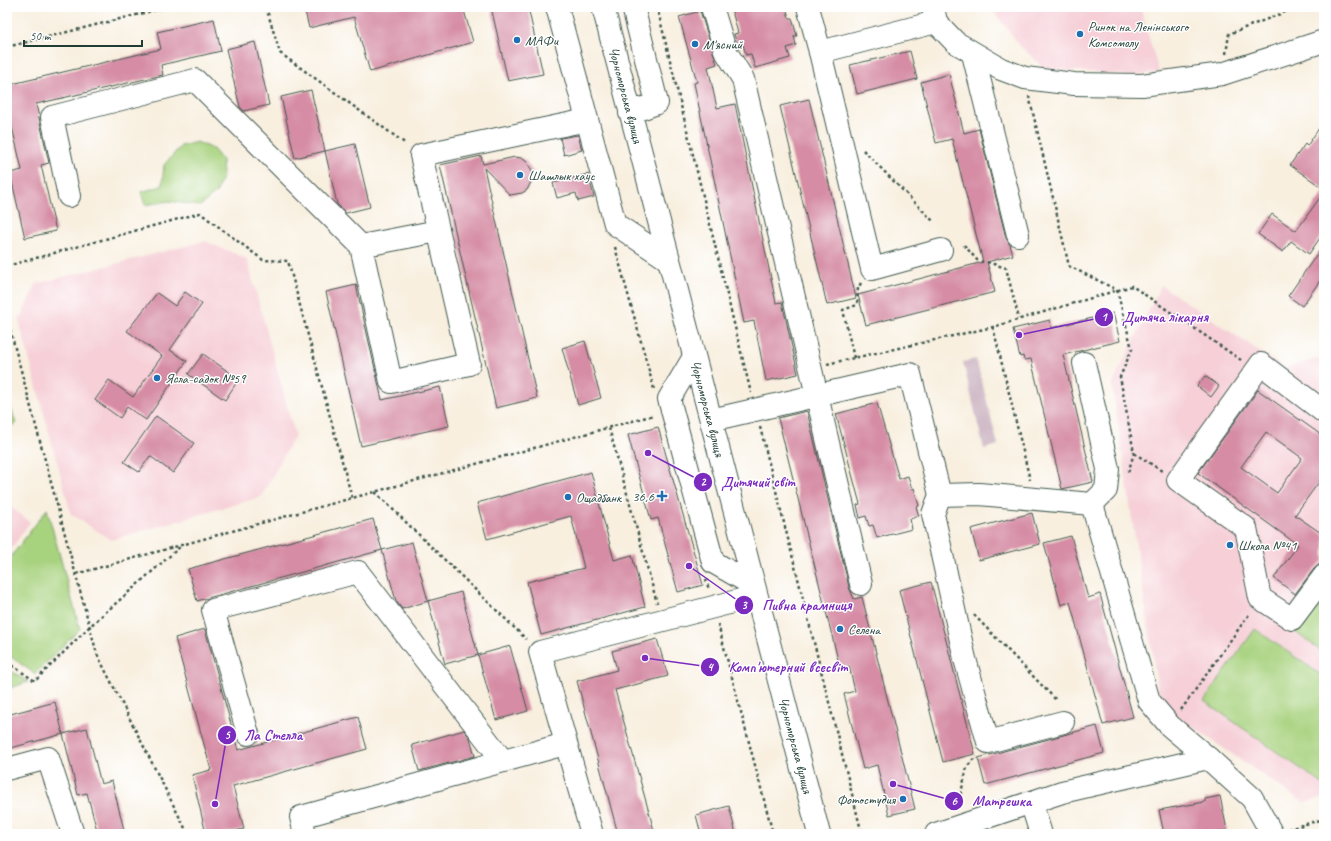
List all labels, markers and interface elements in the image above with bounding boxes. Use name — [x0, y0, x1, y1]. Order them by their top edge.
place label: Ринок на Ленінського Комсомолу — [1088, 18, 1190, 51]
scale bar — [24, 22, 142, 48]
text: 50 m — [30, 28, 52, 44]
marker: Ринок на Ленінського Комсомолу — [1075, 29, 1085, 39]
place label: МАФи — [525, 32, 559, 49]
marker: МАФи — [512, 35, 522, 45]
place label: М'ясний — [703, 36, 744, 53]
marker: М'ясний — [690, 39, 700, 49]
street label: Чорноморська вулиця — [605, 45, 647, 146]
place label: Шашлык хаус — [528, 167, 595, 184]
marker: Шашлык хаус — [515, 170, 525, 180]
callout: Дитяча лікарня — [1094, 303, 1216, 330]
text: Дитяча лікарня — [1122, 308, 1210, 327]
text: 1 — [1101, 309, 1108, 325]
street label: Чорноморська вулиця — [687, 359, 729, 459]
place label: Ясла-садок №59 — [165, 370, 247, 387]
marker: Ясла-садок №59 — [152, 373, 162, 383]
callout: Дитячий світ — [693, 468, 802, 495]
text: Дитячий світ — [721, 473, 797, 492]
text: 2 — [700, 474, 707, 490]
place label: 36,6 — [632, 488, 655, 505]
place label: Ощадбанк — [576, 489, 623, 506]
marker: 36,6 — [657, 491, 667, 501]
marker: Ощадбанк — [563, 492, 573, 502]
place label: Школа №41 — [1238, 537, 1297, 554]
marker: Школа №41 — [1225, 540, 1235, 550]
callout: Пивна крамниця — [734, 592, 861, 619]
text: Пивна крамниця — [762, 596, 853, 615]
text: 3 — [741, 597, 748, 613]
place label: Селена — [848, 621, 881, 638]
marker: Селена — [835, 624, 845, 634]
callout: Комп'ютерний всесвіт — [700, 653, 855, 680]
text: Комп'ютерний всесвіт — [729, 658, 849, 677]
text: 4 — [707, 659, 714, 675]
street label: Чорноморська вулиця — [775, 695, 817, 796]
callout: Ла Стелла — [217, 722, 310, 749]
text: Ла Стелла — [244, 726, 304, 745]
text: 5 — [224, 727, 231, 743]
callout: Матрешка — [944, 787, 1039, 814]
place label: Фотостудия — [837, 791, 897, 808]
text: Матрешка — [973, 792, 1033, 811]
text: 6 — [951, 793, 958, 809]
marker: Фотостудия — [898, 794, 908, 804]

